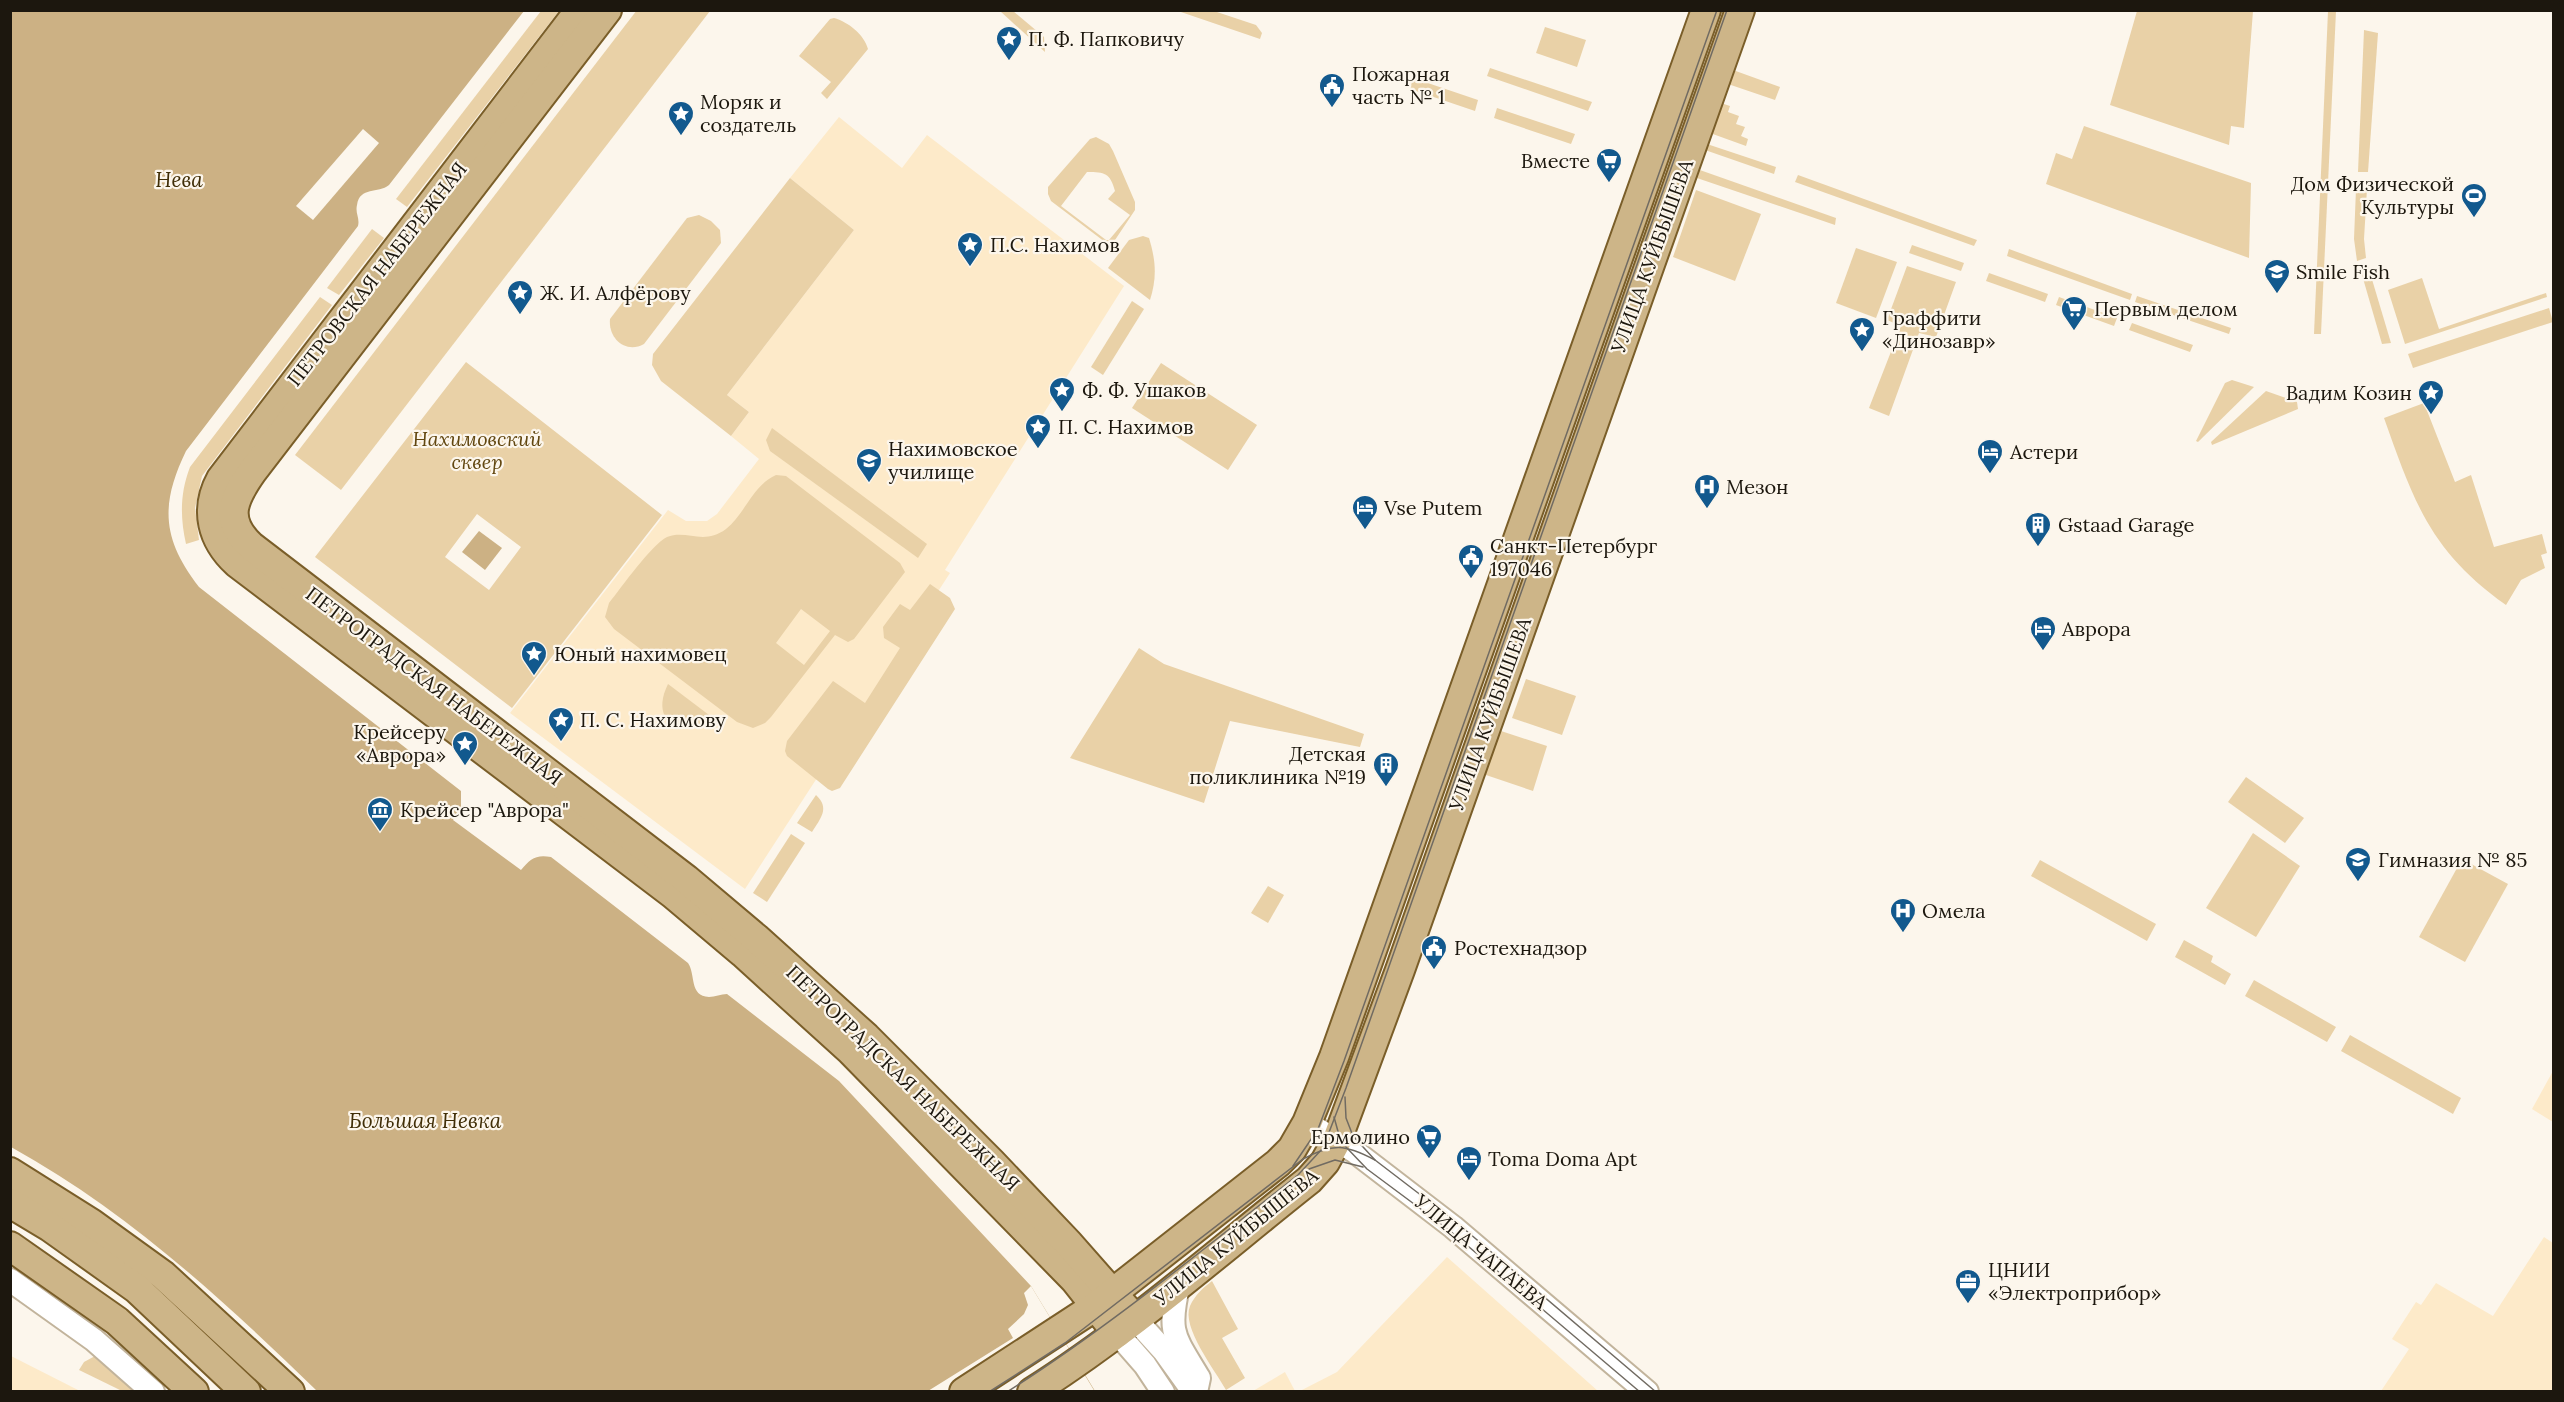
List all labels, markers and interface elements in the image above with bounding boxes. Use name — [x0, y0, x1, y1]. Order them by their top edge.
place icon: П. Ф. Папковичу — [994, 24, 1024, 62]
place label: П. Ф. Папковичу — [1028, 26, 1184, 51]
place label: Пожарная часть № 1 — [1352, 61, 1450, 109]
public building icon: Пожарная часть № 1 — [1317, 71, 1347, 109]
place label: Моряк и создатель — [700, 89, 796, 137]
place icon: Моряк и создатель — [666, 99, 696, 137]
supermarket icon: Вместе — [1594, 146, 1624, 184]
place label: Вместе — [1521, 148, 1590, 173]
street label: УЛИЦА КУЙБЫШЕВА — [1604, 155, 1698, 357]
street label: ПЕТРОВСКАЯ НАБЕРЕЖНАЯ — [281, 156, 472, 391]
water label: Нева — [155, 166, 203, 193]
place label: Дом Физической Культуры — [2290, 171, 2454, 219]
sports icon: Дом Физической Культуры — [2459, 181, 2489, 219]
place icon: П.С. Нахимов — [955, 230, 985, 268]
place label: П.С. Нахимов — [990, 232, 1120, 257]
school or university icon: Smile Fish — [2262, 257, 2292, 295]
place label: Smile Fish — [2296, 259, 2390, 284]
place icon: Ж. И. Алфёрову — [505, 278, 535, 316]
place label: Ж. И. Алфёрову — [540, 280, 691, 305]
supermarket icon: Первым делом — [2059, 294, 2089, 332]
place label: Первым делом — [2094, 296, 2238, 321]
place label: Граффити «Динозавр» — [1882, 305, 1996, 353]
place icon: Граффити «Динозавр» — [1847, 315, 1877, 353]
place icon: Ф. Ф. Ушаков — [1047, 375, 1077, 413]
place label: Ф. Ф. Ушаков — [1082, 377, 1206, 402]
place icon: Вадим Козин — [2416, 378, 2446, 416]
place label: Вадим Козин — [2286, 380, 2412, 405]
place icon: П. С. Нахимов — [1023, 412, 1053, 450]
place label: П. С. Нахимов — [1058, 414, 1193, 439]
park label: Нахимовский сквер — [412, 426, 542, 474]
place label: Нахимовское училище — [888, 436, 1018, 484]
hotel icon: Астери — [1975, 437, 2005, 475]
place label: Астери — [2009, 439, 2078, 464]
school or university icon: Нахимовское училище — [854, 446, 884, 484]
hospital icon: Мезон — [1692, 472, 1722, 510]
place label: Мезон — [1726, 474, 1789, 499]
hotel icon: Vse Putem — [1350, 493, 1380, 531]
place label: Vse Putem — [1383, 495, 1482, 520]
building icon: Gstaad Garage — [2023, 510, 2053, 548]
place label: Gstaad Garage — [2058, 512, 2194, 537]
place label: Санкт-Петербург 197046 — [1490, 533, 1657, 581]
public building icon: Санкт-Петербург 197046 — [1456, 542, 1486, 580]
street label: ПЕТРОГРАДСКАЯ НАБЕРЕЖНАЯ — [301, 581, 568, 790]
street label: УЛИЦА КУЙБЫШЕВА — [1442, 613, 1536, 815]
hotel icon: Аврора — [2028, 614, 2058, 652]
place label: Аврора — [2061, 616, 2131, 641]
place icon: Юный нахимовец — [519, 639, 549, 677]
place label: Юный нахимовец — [554, 641, 726, 666]
place icon: П. С. Нахимову — [546, 705, 576, 743]
place label: П. С. Нахимову — [580, 707, 726, 732]
place label: Крейсеру «Аврора» — [353, 719, 446, 767]
place icon: Крейсеру «Аврора» — [450, 729, 480, 767]
place label: Детская поликлиника №19 — [1189, 741, 1366, 789]
building icon: Детская поликлиника №19 — [1371, 750, 1401, 788]
museum icon: Крейсер "Аврора" — [365, 795, 395, 833]
place label: Крейсер "Аврора" — [400, 797, 569, 822]
school or university icon: Гимназия № 85 — [2343, 845, 2373, 883]
place label: Гимназия № 85 — [2378, 847, 2527, 872]
hospital icon: Омела — [1888, 896, 1918, 934]
place label: Омела — [1922, 898, 1986, 923]
public building icon: Ростехнадзор — [1419, 933, 1449, 971]
place label: Ростехнадзор — [1454, 935, 1587, 960]
street label: ПЕТРОГРАДСКАЯ НАБЕРЕЖНАЯ — [781, 959, 1025, 1196]
water label: Большая Невка — [349, 1107, 502, 1134]
supermarket icon: Ермолино — [1414, 1122, 1444, 1160]
place label: Ермолино — [1311, 1124, 1410, 1149]
hotel icon: Toma Doma Apt — [1454, 1144, 1484, 1182]
place label: Toma Doma Apt — [1488, 1146, 1637, 1171]
street label: УЛИЦА КУЙБЫШЕВА — [1148, 1162, 1323, 1311]
street label: УЛИЦА ЧАПАЕВА — [1409, 1188, 1553, 1315]
place label: ЦНИИ «Электроприбор» — [1988, 1257, 2161, 1305]
office icon: ЦНИИ «Электроприбор» — [1953, 1267, 1983, 1305]

